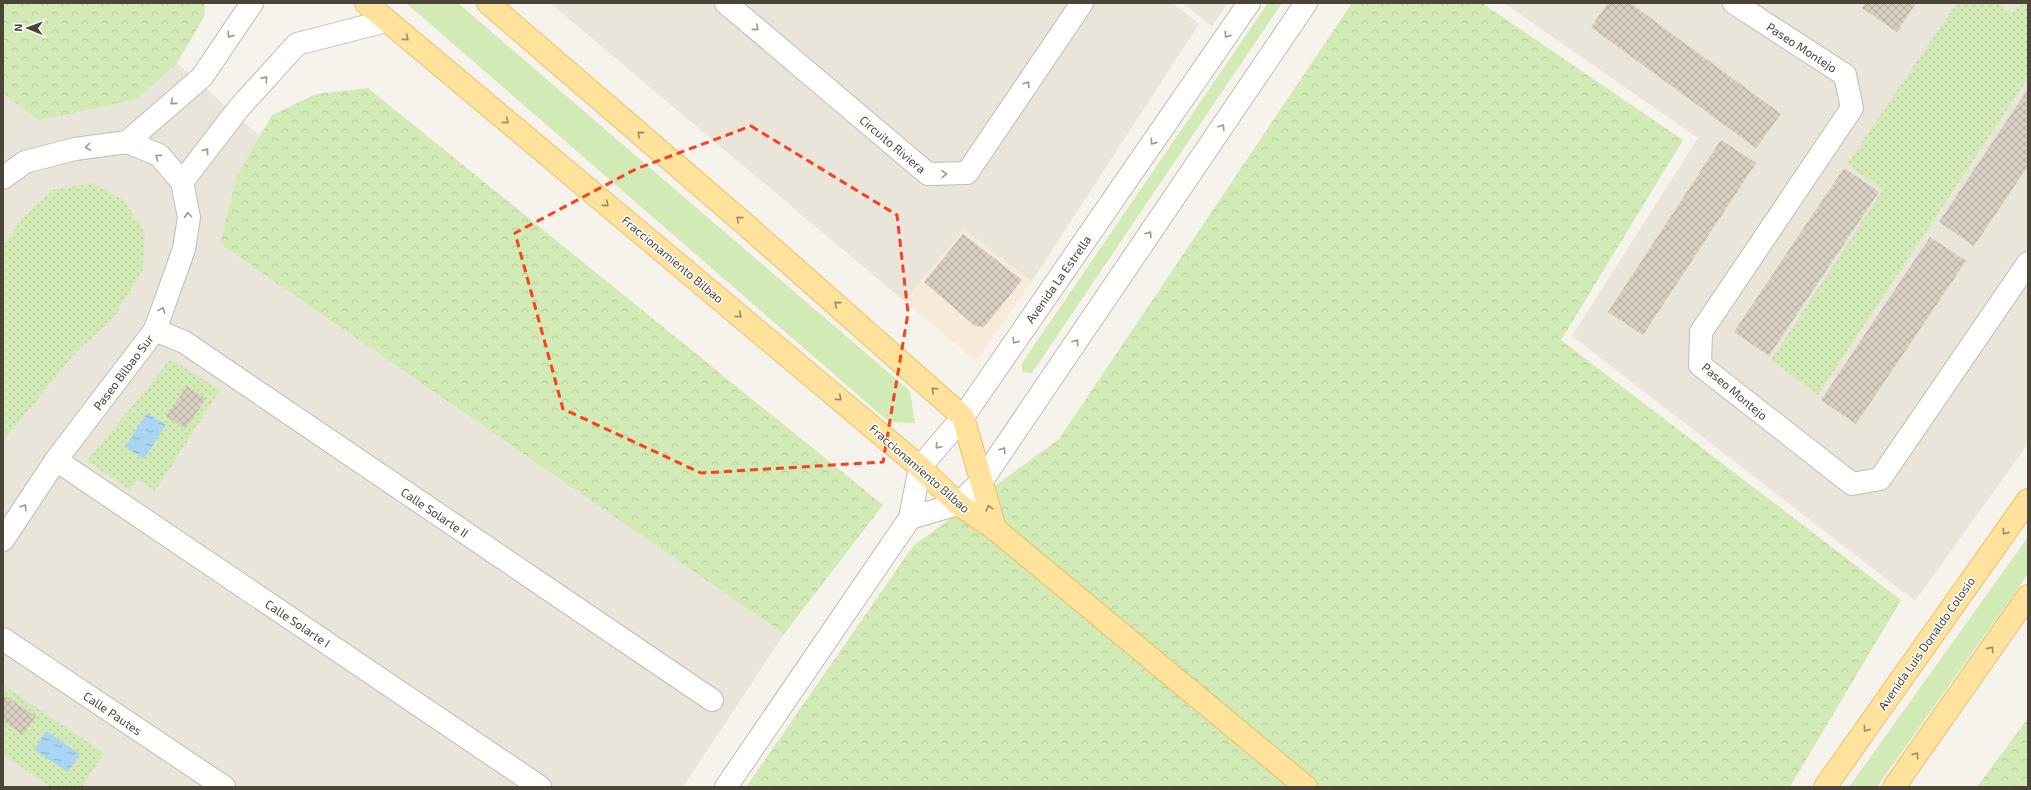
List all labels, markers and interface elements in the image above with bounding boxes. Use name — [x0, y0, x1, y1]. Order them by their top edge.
north arrow — [8, 8, 48, 48]
street label: Paseo Montejo — [1764, 19, 1840, 76]
text: N — [11, 24, 24, 32]
one-way arrow — [751, 24, 758, 31]
one-way arrow — [227, 31, 235, 38]
one-way arrow — [1224, 31, 1232, 38]
one-way arrow — [402, 33, 409, 40]
one-way arrow — [260, 77, 267, 84]
one-way arrow — [1022, 81, 1030, 88]
one-way arrow — [170, 98, 177, 105]
street label: Circuito Riviera — [857, 112, 929, 176]
one-way arrow — [502, 116, 509, 123]
one-way arrow — [1217, 124, 1225, 131]
one-way arrow — [638, 131, 645, 138]
one-way arrow — [1150, 138, 1158, 145]
one-way arrow — [85, 142, 91, 151]
one-way arrow — [201, 148, 208, 155]
one-way arrow — [156, 155, 163, 162]
one-way arrow — [941, 169, 947, 178]
one-way arrow — [602, 199, 609, 206]
one-way arrow — [183, 212, 192, 218]
street label: Fraccionamiento Bilbao — [620, 213, 727, 306]
one-way arrow — [736, 216, 744, 223]
one-way arrow — [1144, 232, 1151, 239]
street label: Avenida La Estrella — [1023, 233, 1093, 325]
one-way arrow — [834, 302, 841, 309]
one-way arrow — [158, 306, 166, 313]
one-way arrow — [735, 310, 742, 317]
street label: Paseo Bilbao Sur — [90, 331, 156, 413]
one-way arrow — [1012, 337, 1020, 344]
one-way arrow — [1071, 339, 1079, 346]
street label: Paseo Montejo — [1699, 360, 1771, 423]
one-way arrow — [931, 388, 939, 395]
one-way arrow — [834, 394, 842, 401]
street label: Fraccionamiento Bilbao — [867, 421, 973, 515]
one-way arrow — [935, 442, 942, 449]
one-way arrow — [998, 447, 1005, 454]
street label: Calle Solarte II — [399, 484, 471, 540]
one-way arrow — [20, 504, 27, 511]
one-way arrow — [985, 505, 994, 512]
one-way arrow — [2003, 527, 2010, 534]
street label: Avenida Luis Donaldo Colosio — [1875, 574, 1977, 712]
street label: Calle Solarte I — [263, 596, 333, 650]
one-way arrow — [1986, 646, 1993, 653]
street label: Calle Pautes — [81, 688, 145, 738]
one-way arrow — [1863, 725, 1871, 732]
one-way arrow — [1911, 752, 1919, 759]

